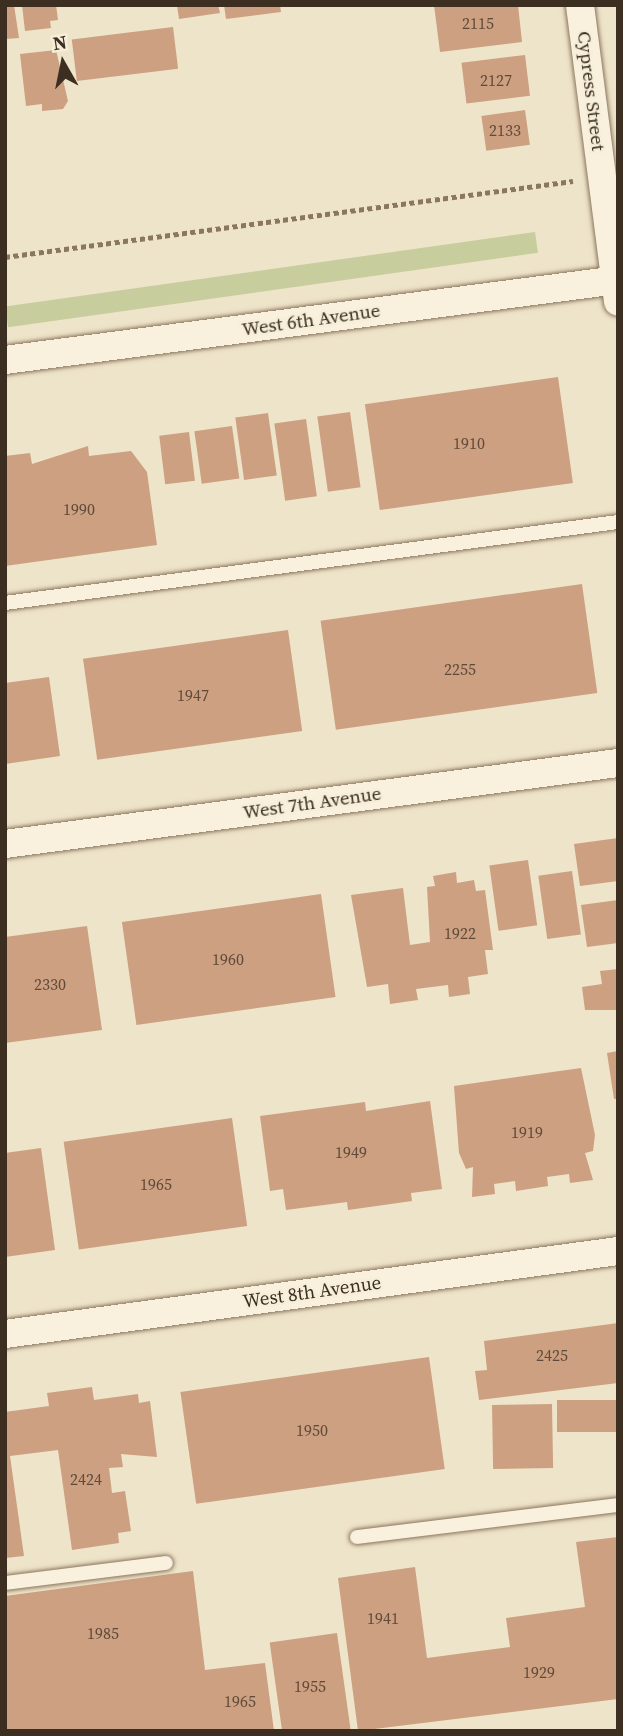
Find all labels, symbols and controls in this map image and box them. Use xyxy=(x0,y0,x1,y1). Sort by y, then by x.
house number: 2115 xyxy=(462,13,494,33)
north arrow xyxy=(28,28,98,98)
text: N xyxy=(51,28,69,56)
street label: Cypress Street xyxy=(572,30,610,152)
house number: 2127 xyxy=(480,70,512,90)
house number: 2133 xyxy=(489,120,521,140)
street label: West 6th Avenue xyxy=(240,299,382,341)
house number: 1910 xyxy=(453,433,485,453)
house number: 1990 xyxy=(63,499,95,519)
house number: 2255 xyxy=(444,659,476,679)
house number: 1947 xyxy=(177,685,209,705)
street label: West 7th Avenue xyxy=(241,782,383,824)
house number: 1922 xyxy=(444,923,476,943)
house number: 1960 xyxy=(212,949,244,969)
house number: 2330 xyxy=(34,974,66,994)
house number: 1919 xyxy=(511,1122,543,1142)
house number: 1949 xyxy=(335,1142,367,1162)
house number: 1965 xyxy=(140,1174,172,1194)
street label: West 8th Avenue xyxy=(241,1271,383,1313)
house number: 2425 xyxy=(536,1345,568,1365)
house number: 1950 xyxy=(296,1420,328,1440)
house number: 2424 xyxy=(70,1469,102,1489)
house number: 1941 xyxy=(367,1608,399,1628)
house number: 1985 xyxy=(87,1623,119,1643)
house number: 1929 xyxy=(523,1662,555,1682)
house number: 1955 xyxy=(294,1676,326,1696)
house number: 1965 xyxy=(224,1691,256,1711)

